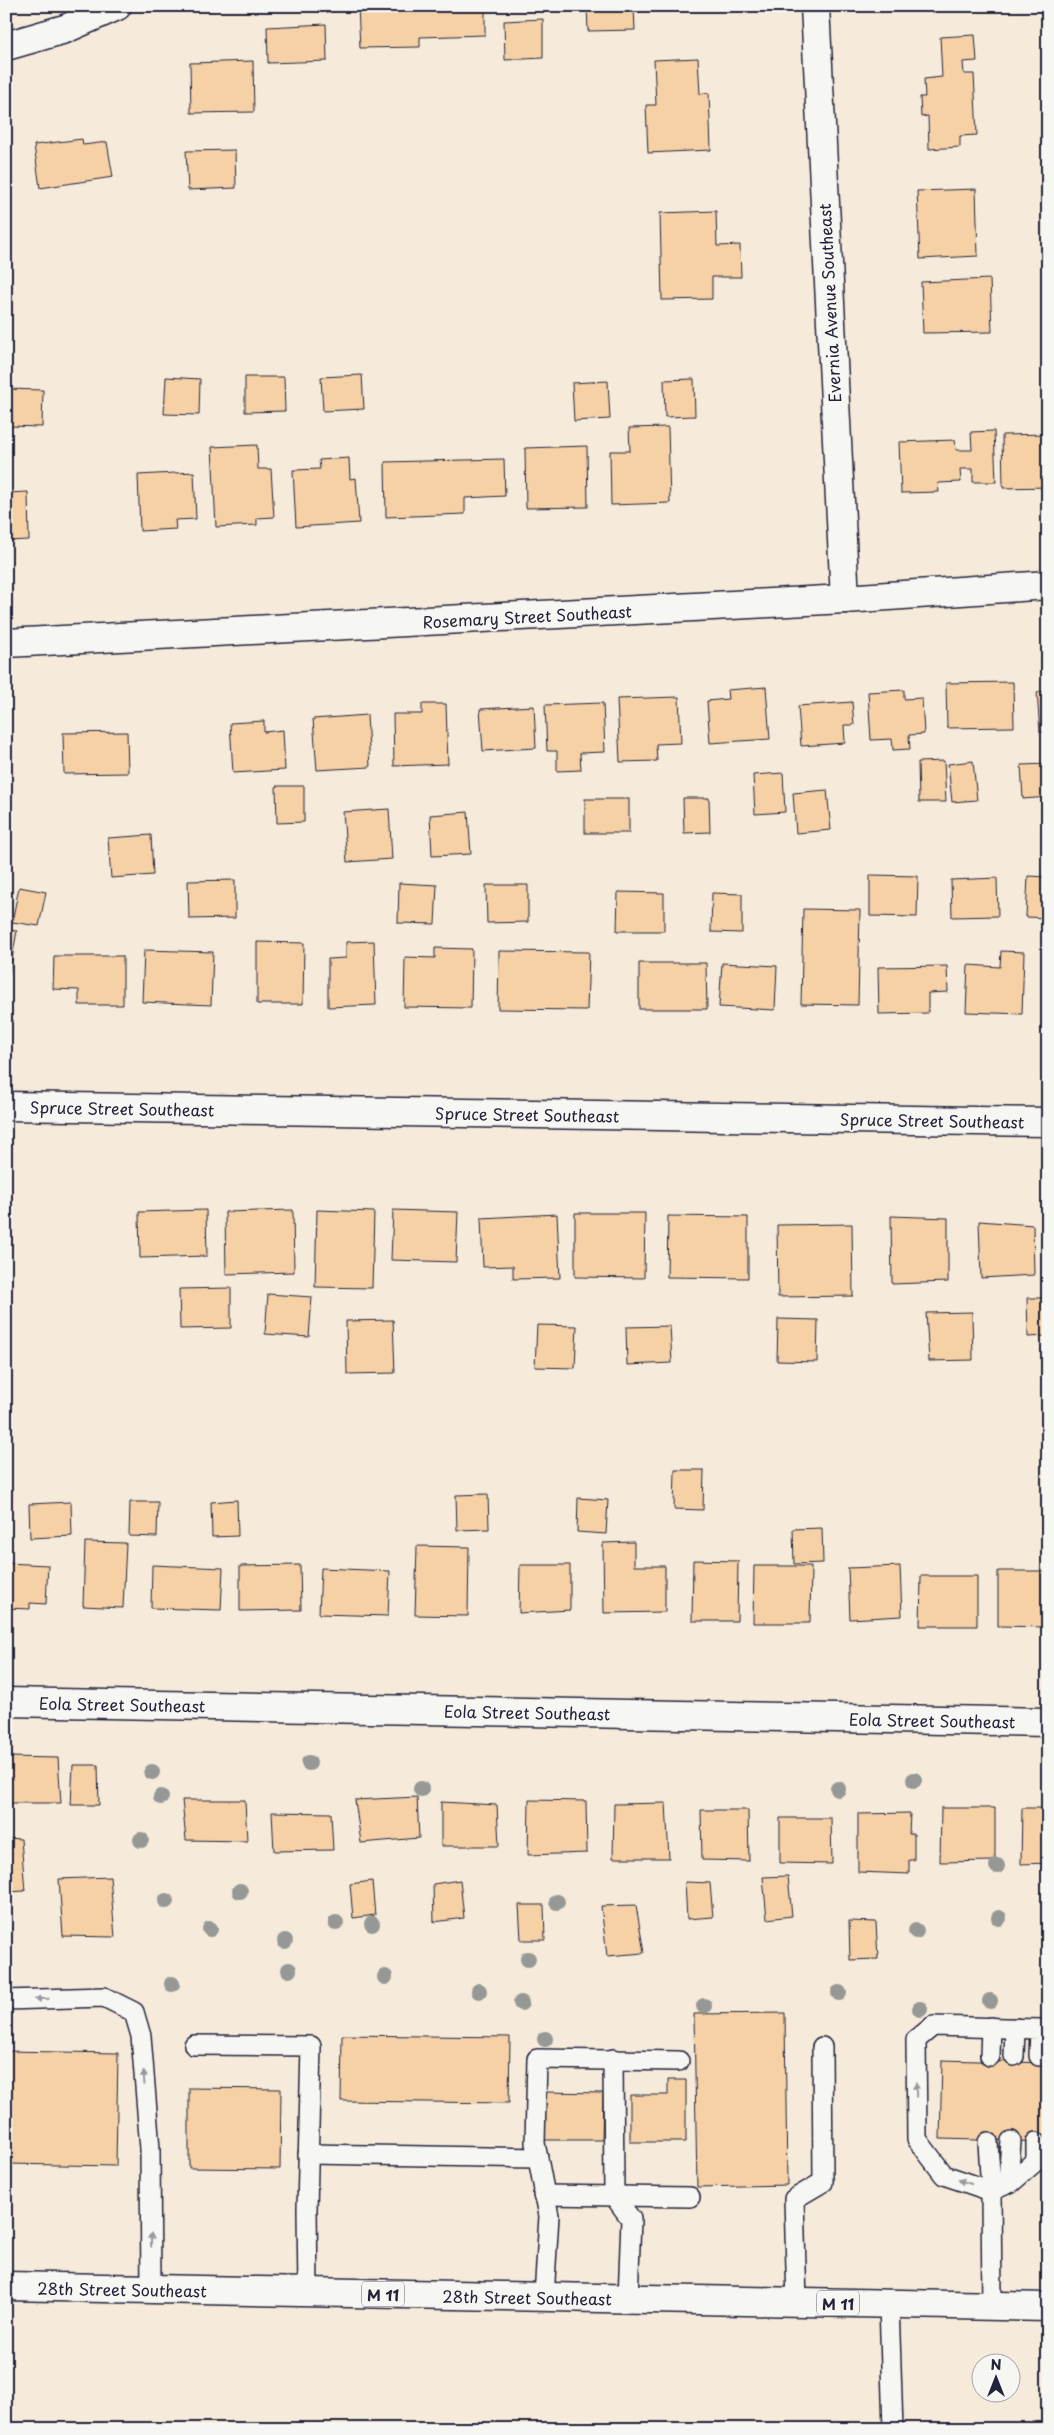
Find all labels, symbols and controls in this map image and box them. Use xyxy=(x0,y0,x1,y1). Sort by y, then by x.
street label: Evernia Avenue Southeast xyxy=(812,203,846,403)
street label: Rosemary Street Southeast xyxy=(422,599,632,633)
street label: Spruce Street Southeast xyxy=(30,1094,214,1122)
street label: Spruce Street Southeast xyxy=(435,1100,619,1128)
street label: Spruce Street Southeast xyxy=(840,1106,1024,1134)
street label: Eola Street Southeast xyxy=(39,1691,205,1717)
street label: Eola Street Southeast xyxy=(444,1699,610,1725)
street label: Eola Street Southeast xyxy=(849,1707,1015,1733)
one-way arrow xyxy=(34,1995,50,2003)
one-way arrow xyxy=(140,2070,148,2086)
one-way arrow xyxy=(912,2082,920,2098)
one-way arrow xyxy=(957,2178,972,2185)
one-way arrow xyxy=(146,2232,154,2248)
street label: 28th Street Southeast xyxy=(37,2276,207,2302)
road number: M 11 xyxy=(362,2282,404,2306)
street label: 28th Street Southeast xyxy=(442,2284,612,2310)
road number: M 11 xyxy=(817,2290,859,2316)
north arrow xyxy=(972,2352,1022,2402)
text: N xyxy=(990,2354,1002,2375)

